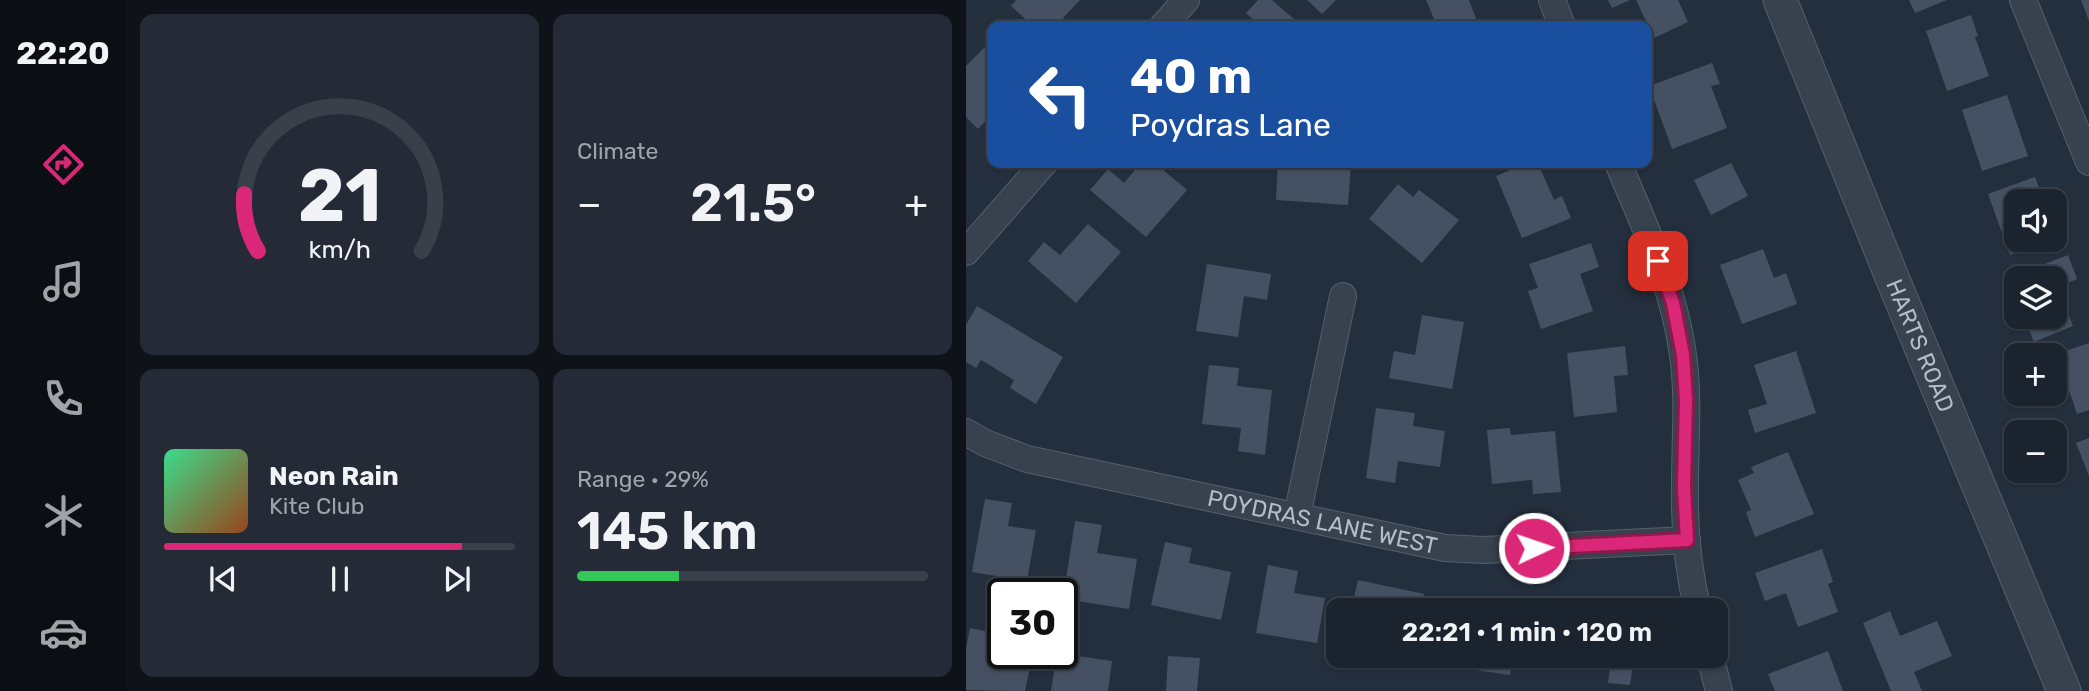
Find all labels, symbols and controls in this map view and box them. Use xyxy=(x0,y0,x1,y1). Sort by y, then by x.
text: 22:20 xyxy=(16,34,110,72)
text: 40 m xyxy=(1130,47,1252,105)
icon: left xyxy=(1015,49,1106,140)
text: Poydras Lane xyxy=(1130,106,1331,144)
text: Climate xyxy=(577,137,658,165)
icon: directions xyxy=(39,140,88,189)
text: 21 xyxy=(298,153,381,239)
text: 21.5° xyxy=(690,172,816,234)
text: − xyxy=(577,181,602,227)
text: + xyxy=(904,181,928,227)
map controls xyxy=(2004,189,2067,483)
button: sound xyxy=(2004,189,2067,252)
pin xyxy=(1628,231,1688,291)
text: km/h xyxy=(308,234,371,263)
icon: arrive xyxy=(1639,242,1677,280)
icon: music xyxy=(39,257,88,306)
button: layers xyxy=(2004,266,2067,329)
street label: HARTS ROAD xyxy=(1880,275,1960,416)
button: + xyxy=(2004,343,2067,406)
icon: phone xyxy=(39,374,88,423)
button: − xyxy=(2004,420,2067,483)
text: Neon Rain xyxy=(269,461,399,492)
text: Range · 29% xyxy=(577,465,709,493)
street label: POYDRAS LANE WEST xyxy=(1205,484,1440,560)
icon: climate xyxy=(39,491,88,540)
text: Kite Club xyxy=(269,492,364,520)
text: 145 km xyxy=(577,500,758,562)
position arrow xyxy=(1497,511,1571,585)
icon: previous xyxy=(204,560,242,598)
icon: pause xyxy=(321,560,359,598)
icon: next xyxy=(438,560,476,598)
speed limit sign: 30 xyxy=(987,578,1078,669)
icon: car xyxy=(39,608,88,657)
text: 22:21 · 1 min · 120 m xyxy=(1402,617,1652,648)

